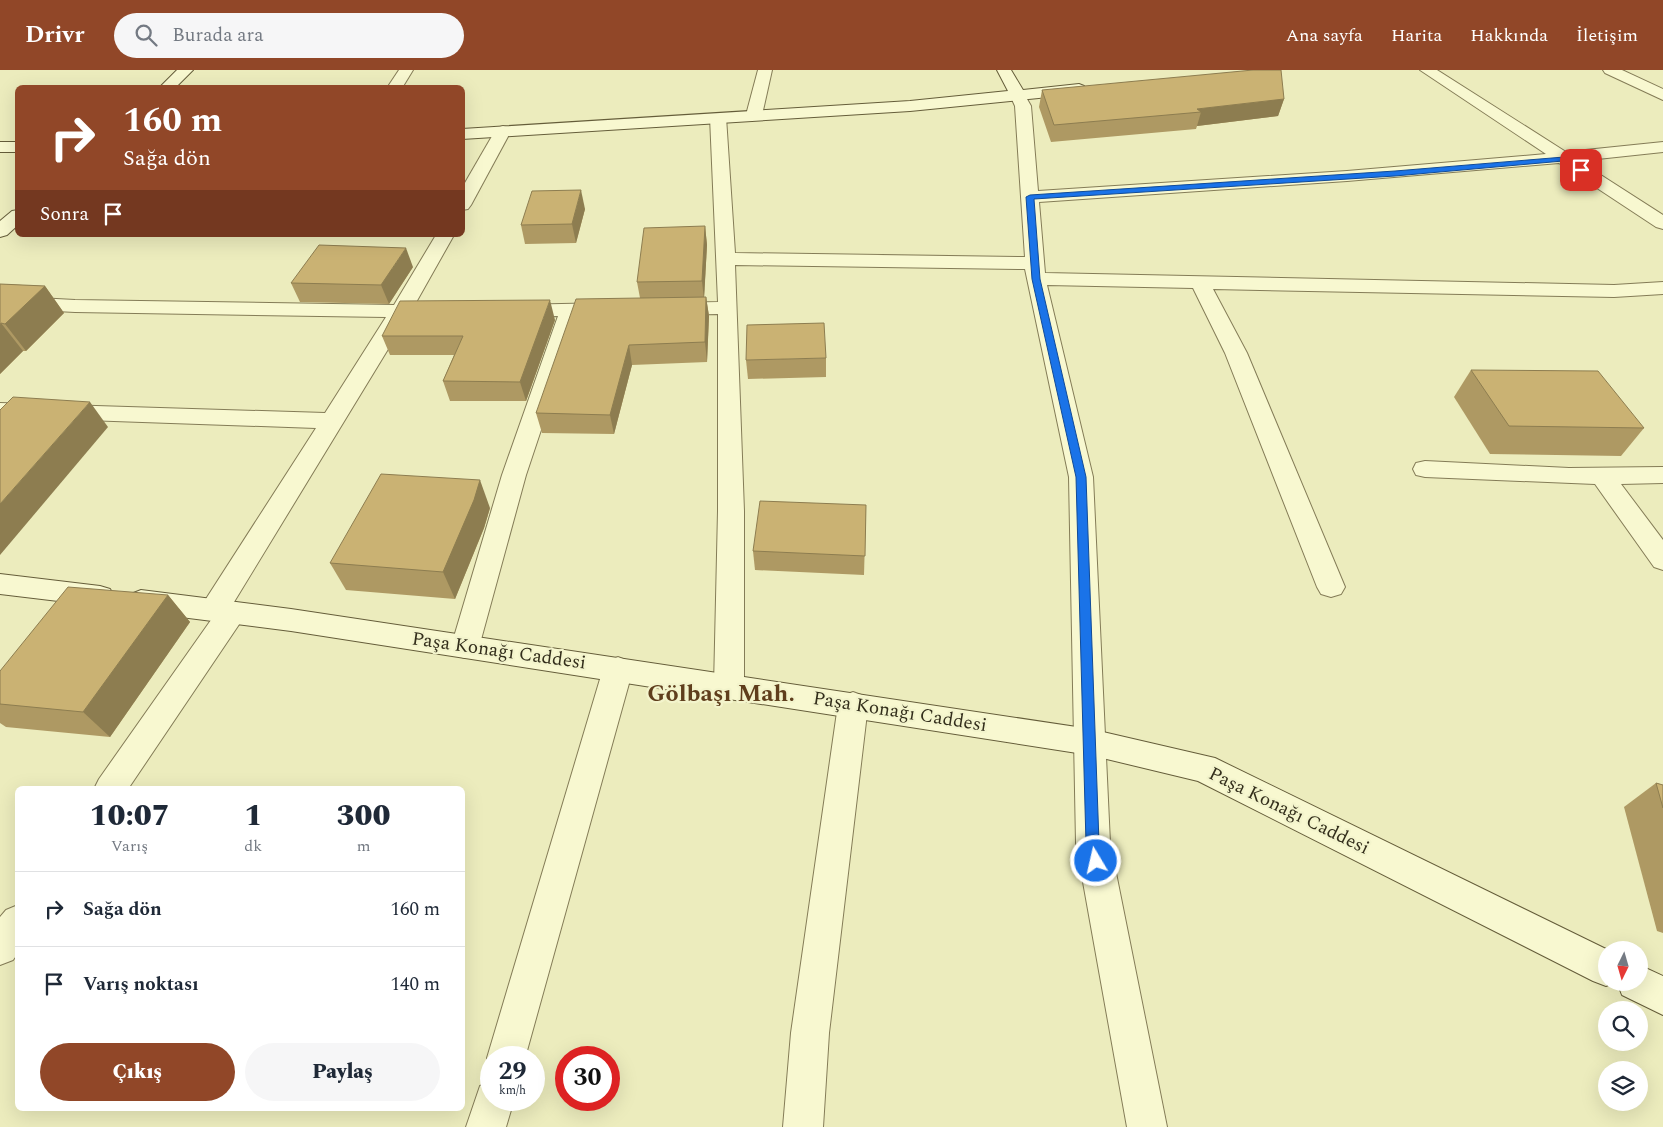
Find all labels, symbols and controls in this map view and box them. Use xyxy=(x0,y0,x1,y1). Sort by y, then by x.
search box xyxy=(114,13,464,58)
text: Drivr xyxy=(25,17,84,53)
icon: search xyxy=(132,21,160,49)
text: Burada ara xyxy=(172,21,264,50)
text: Ana sayfa xyxy=(1286,22,1363,49)
text: Harita xyxy=(1391,22,1442,49)
text: Hakkında xyxy=(1470,22,1548,49)
text: İletişim xyxy=(1576,22,1638,49)
text: 160 m xyxy=(123,94,222,147)
icon: right xyxy=(40,105,105,170)
text: Sağa dön xyxy=(123,142,211,175)
pin xyxy=(1560,149,1602,191)
icon: arrive xyxy=(1567,156,1595,184)
text: Sonra xyxy=(40,200,89,229)
icon: arrive xyxy=(99,200,127,228)
street label: Paşa Konağı Caddesi xyxy=(410,624,588,678)
district label: Gölbaşı Mah. xyxy=(647,676,795,712)
street label: Paşa Konağı Caddesi xyxy=(811,684,989,740)
street label: Paşa Konağı Caddesi xyxy=(1204,759,1374,863)
text: 10:07 xyxy=(89,793,170,839)
text: 1 xyxy=(244,793,262,839)
text: 300 xyxy=(337,793,391,839)
text: Varış xyxy=(111,834,148,858)
text: dk xyxy=(244,834,262,858)
text: m xyxy=(357,834,370,858)
position arrow xyxy=(1069,834,1121,886)
icon: right xyxy=(40,895,68,923)
text: Sağa dön xyxy=(83,895,162,924)
text: 160 m xyxy=(390,895,440,924)
north arrow xyxy=(1598,941,1648,991)
map controls xyxy=(1598,941,1648,1111)
icon: arrive xyxy=(40,970,68,998)
text: Varış noktası xyxy=(83,970,199,999)
text: 140 m xyxy=(390,970,440,999)
button: search xyxy=(1598,1001,1648,1051)
button: Çıkış xyxy=(40,1043,235,1101)
button: Paylaş xyxy=(245,1043,440,1101)
speed limit sign: 30 xyxy=(555,1046,620,1111)
text: 29 xyxy=(498,1053,527,1091)
button: layers xyxy=(1598,1061,1648,1111)
text: km/h xyxy=(499,1081,526,1100)

